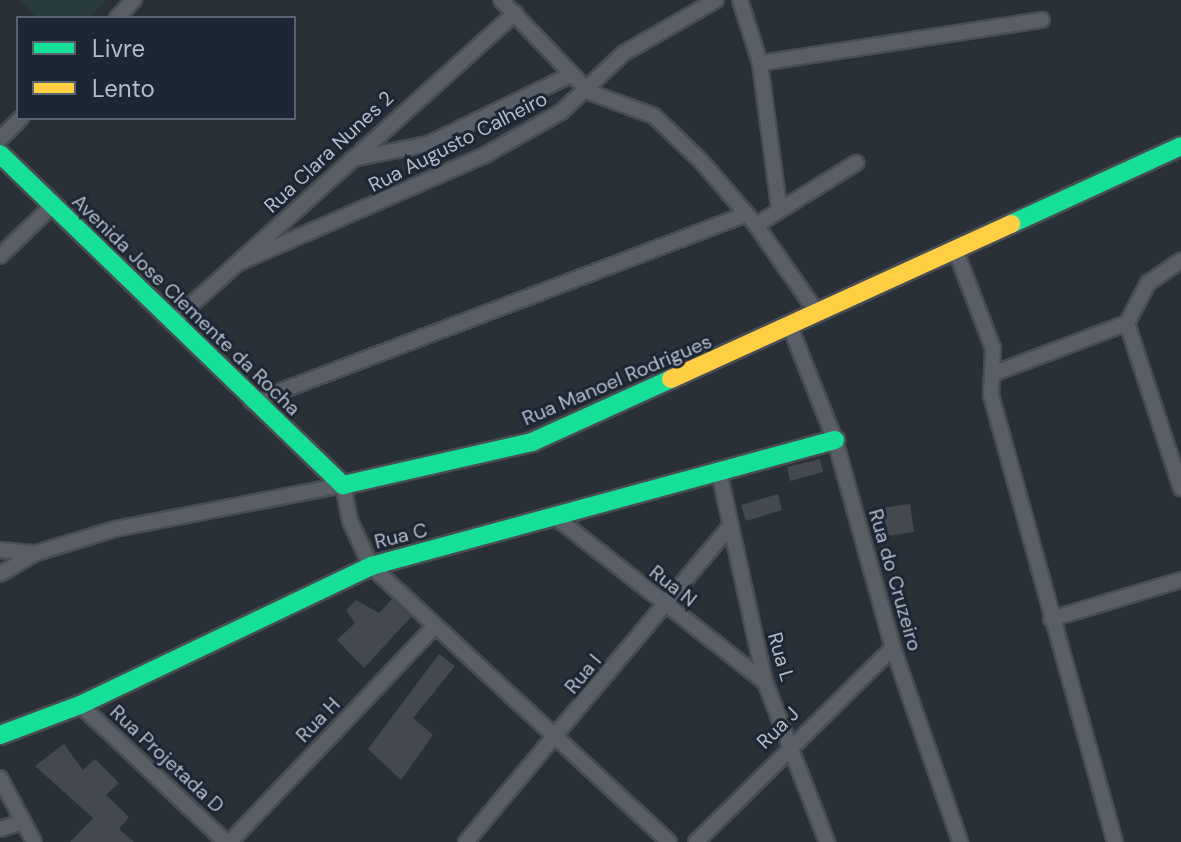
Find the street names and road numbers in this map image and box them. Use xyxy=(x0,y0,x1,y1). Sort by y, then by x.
street label: Rua Clara Nunes 2 xyxy=(259,86,399,218)
street label: Rua Augusto Calheiro xyxy=(365,87,551,197)
street label: Avenida Jose Clemente da Rocha xyxy=(67,189,305,421)
street label: Rua Manoel Rodrigues xyxy=(519,329,715,431)
street label: Rua do Cruzeiro xyxy=(863,506,927,654)
street label: Rua C xyxy=(372,518,430,554)
street label: Rua N xyxy=(645,560,701,612)
street label: Rua L xyxy=(763,630,799,684)
street label: Rua I xyxy=(560,649,606,699)
street label: Rua H xyxy=(291,693,345,747)
street label: Rua Projetada D xyxy=(105,700,229,818)
street label: Rua J xyxy=(752,702,804,754)

